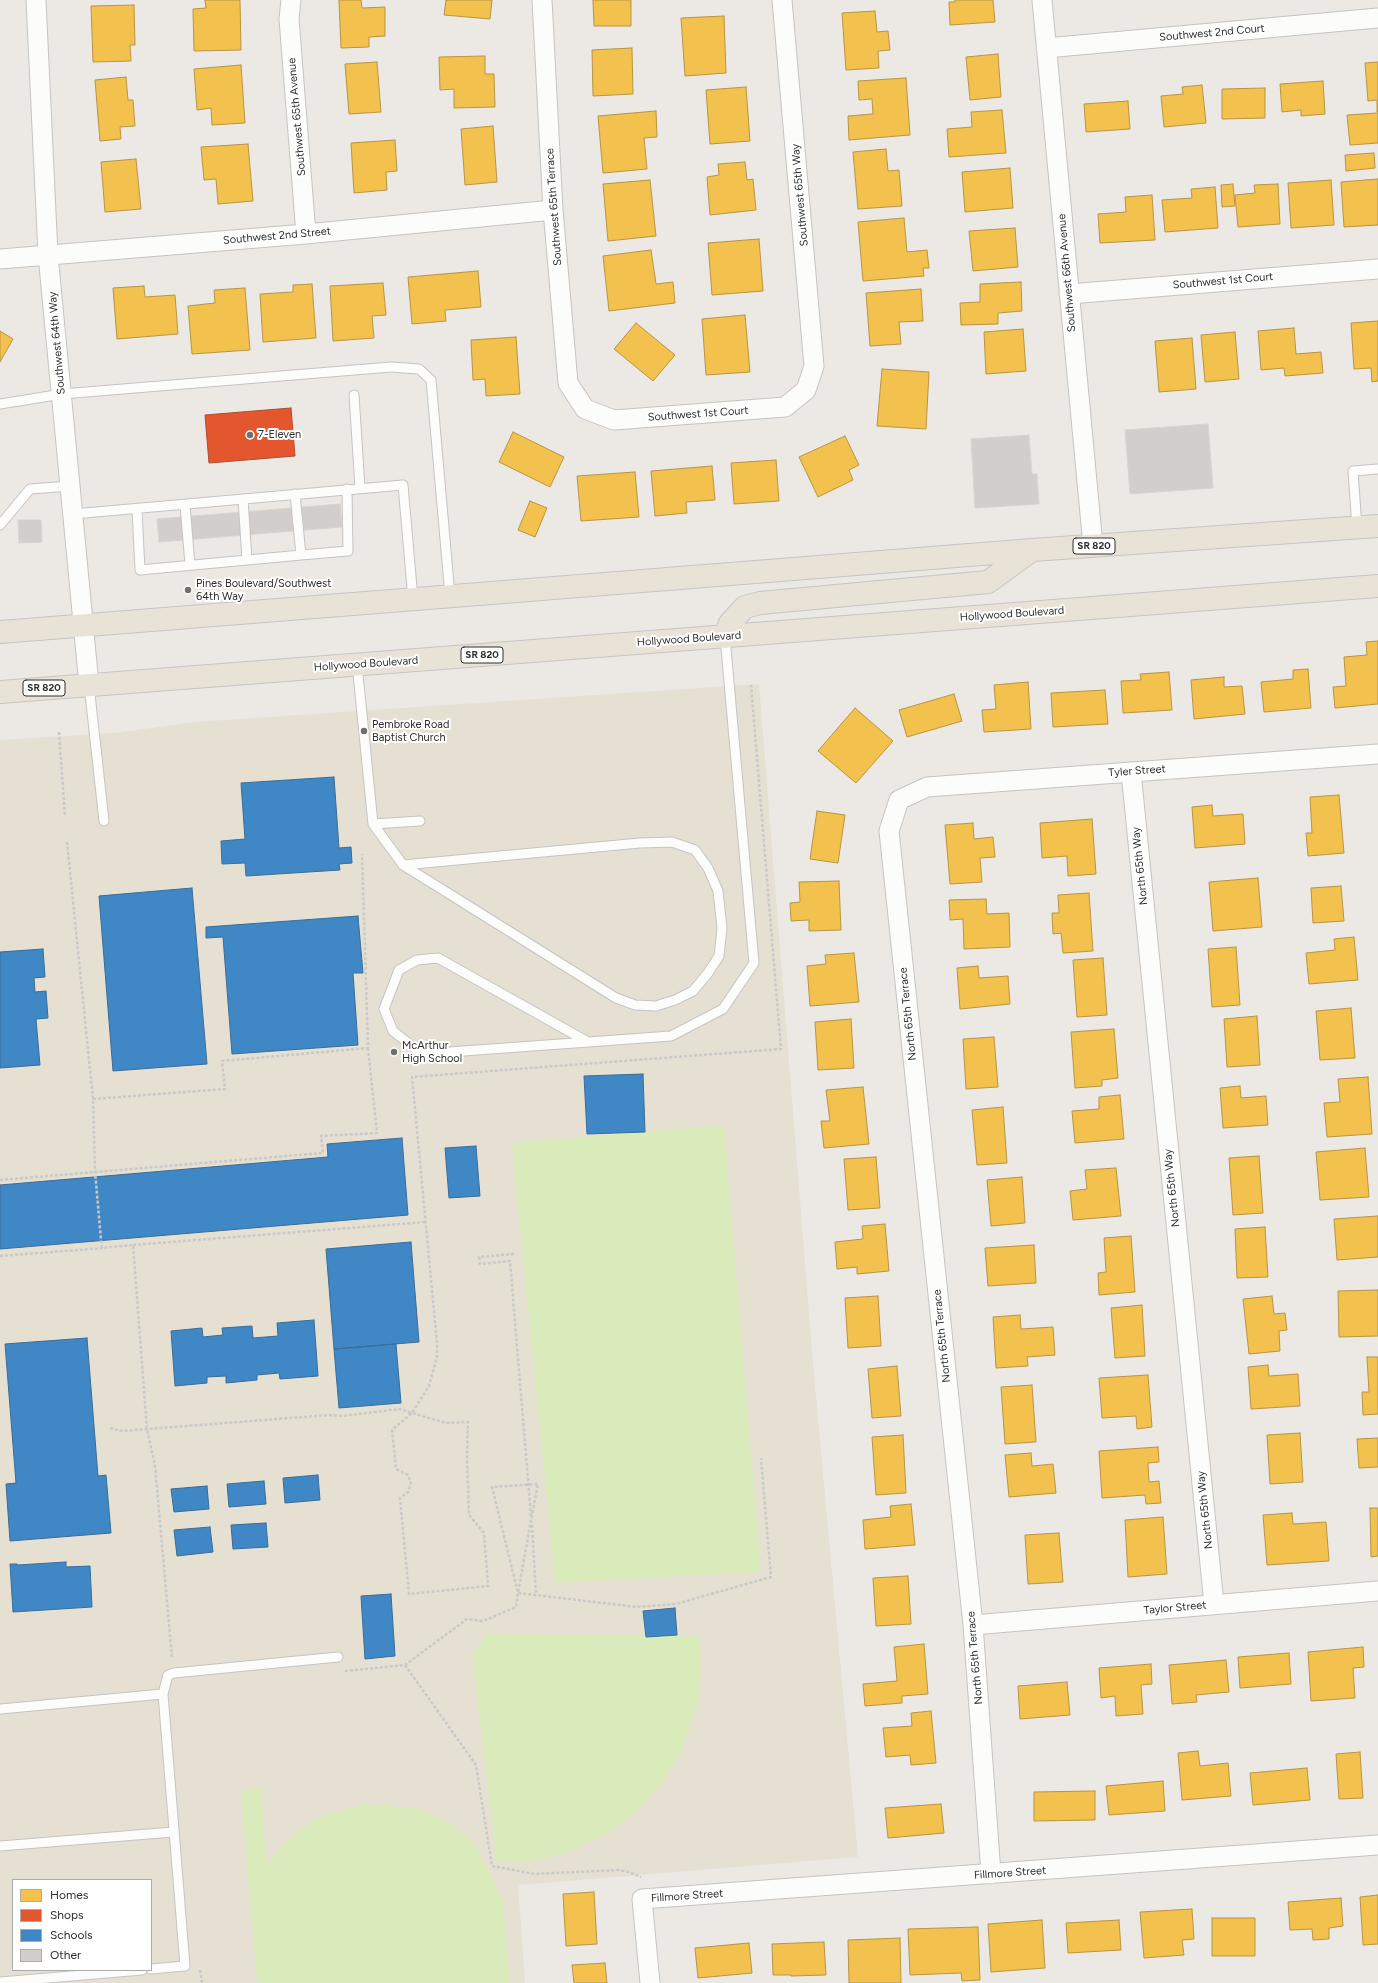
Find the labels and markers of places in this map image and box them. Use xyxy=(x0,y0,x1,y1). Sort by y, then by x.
place label: 7-Eleven xyxy=(258,428,301,442)
marker: 7-Eleven xyxy=(245,430,255,440)
place label: Pines Boulevard/Southwest 64th Way xyxy=(196,577,331,603)
marker: Pines Boulevard/Southwest 64th Way xyxy=(183,585,193,595)
place label: Pembroke Road Baptist Church xyxy=(372,718,449,744)
marker: Pembroke Road Baptist Church xyxy=(359,726,369,736)
place label: McArthur High School xyxy=(402,1039,462,1065)
marker: McArthur High School xyxy=(389,1047,399,1057)

